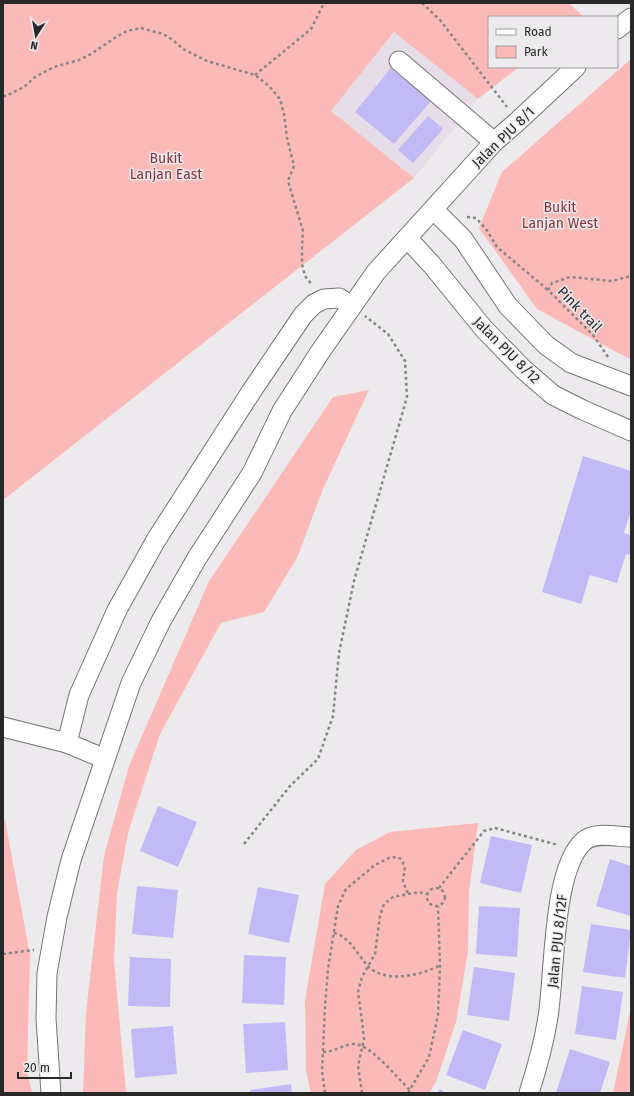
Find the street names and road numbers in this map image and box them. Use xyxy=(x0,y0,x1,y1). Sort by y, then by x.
street label: Jalan PJU 8/1 xyxy=(468,103,538,171)
street label: Pink trail xyxy=(554,283,605,336)
street label: Jalan PJU 8/12 xyxy=(470,313,544,387)
street label: Jalan PJU 8/12F xyxy=(544,893,571,989)

